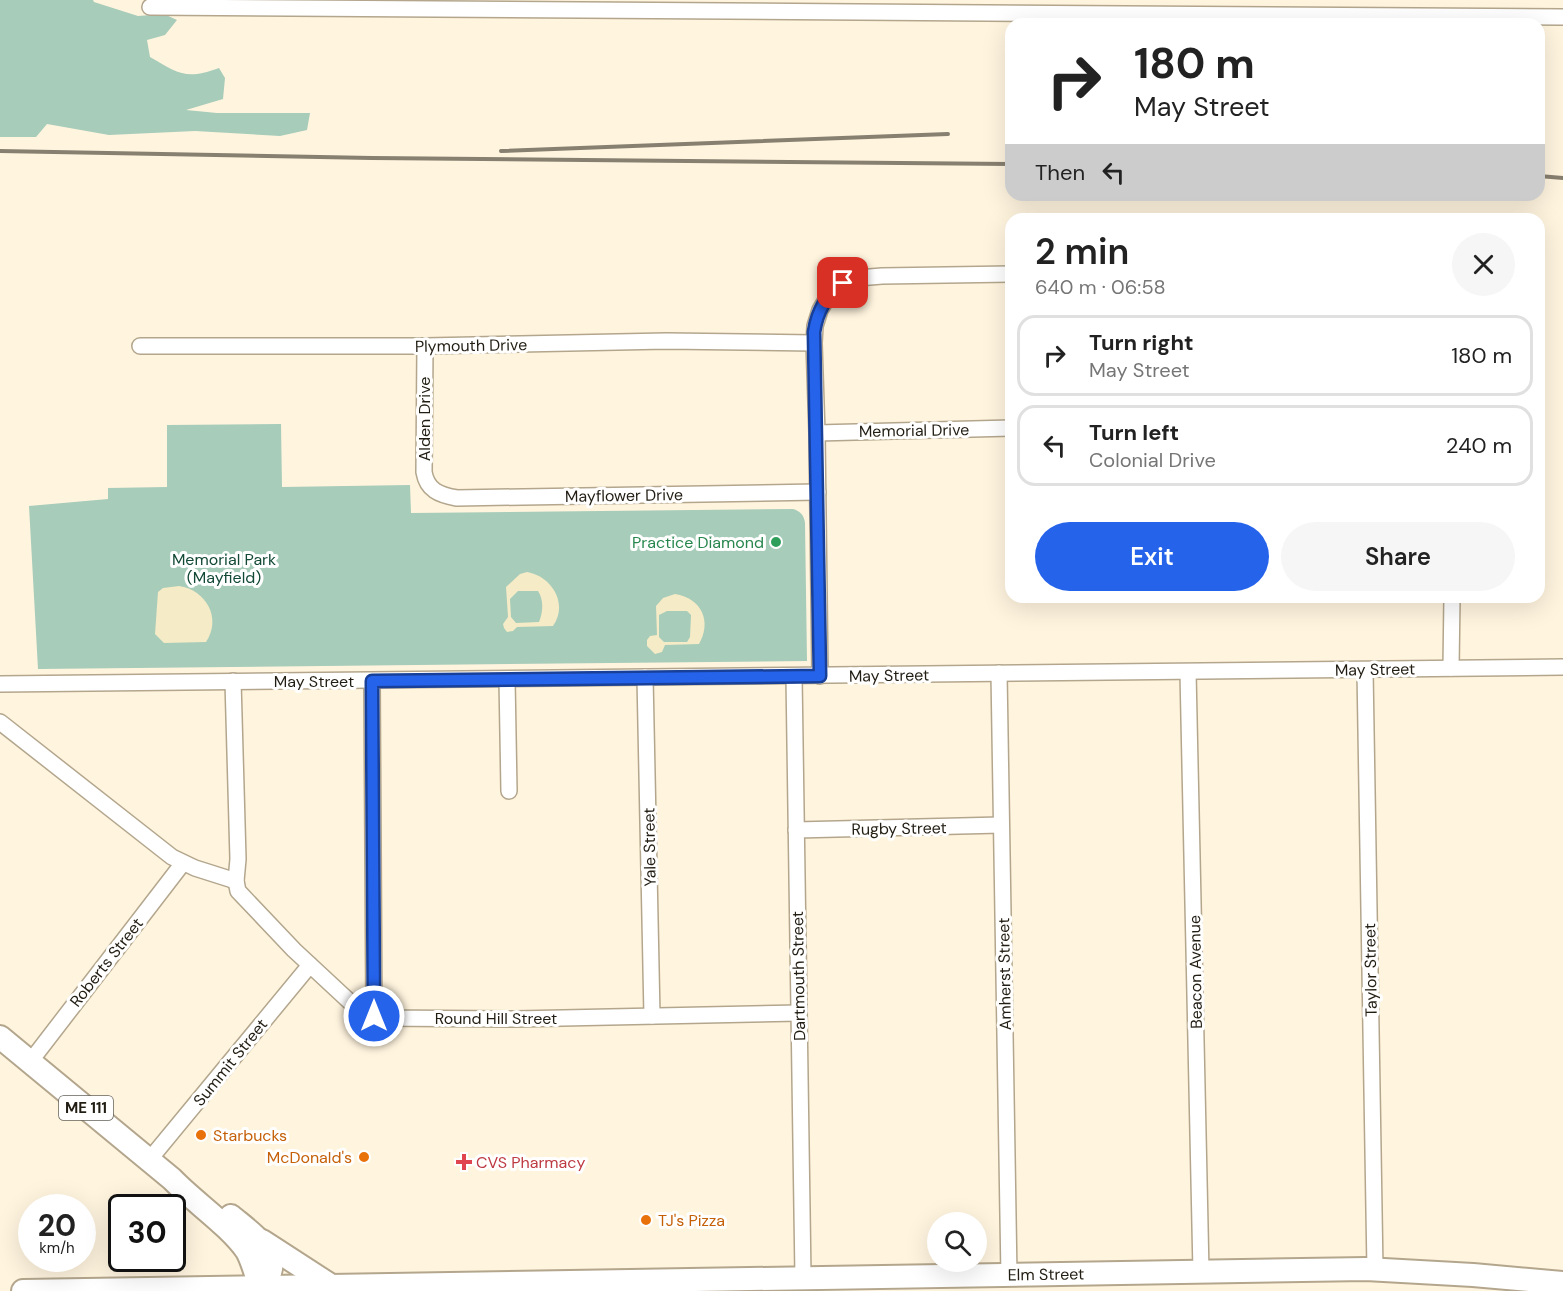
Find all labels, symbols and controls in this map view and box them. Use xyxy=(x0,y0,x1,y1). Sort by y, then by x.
text: 180 m xyxy=(1134,36,1255,91)
icon: right xyxy=(1035,42,1113,120)
text: May Street xyxy=(1134,89,1270,124)
icon: left xyxy=(1097,156,1130,189)
text: Then xyxy=(1035,158,1085,187)
text: 2 min xyxy=(1035,228,1129,275)
button: close xyxy=(1452,233,1515,296)
pin xyxy=(817,257,868,308)
icon: arrive xyxy=(826,266,859,299)
text: 640 m · 06:58 xyxy=(1035,274,1166,300)
text: Turn right xyxy=(1089,328,1194,357)
street label: Plymouth Drive xyxy=(415,334,527,357)
icon: right xyxy=(1038,339,1071,372)
text: 180 m xyxy=(1451,341,1512,370)
text: May Street xyxy=(1089,357,1190,383)
street label: Alden Drive xyxy=(414,377,435,461)
text: Turn left xyxy=(1089,418,1179,447)
street label: Memorial Drive xyxy=(859,419,969,442)
icon: left xyxy=(1038,429,1071,462)
text: 240 m xyxy=(1446,431,1512,460)
text: Colonial Drive xyxy=(1089,447,1216,473)
street label: Mayflower Drive xyxy=(565,484,683,507)
button: Exit xyxy=(1035,522,1269,591)
button: Share xyxy=(1281,522,1515,591)
place label: Practice Diamond xyxy=(632,532,764,553)
marker: Practice Diamond xyxy=(769,535,783,549)
park label: Memorial Park (Mayfield) xyxy=(172,549,276,588)
street label: May Street xyxy=(1335,658,1415,681)
street label: May Street xyxy=(849,664,929,687)
street label: May Street xyxy=(274,671,354,692)
street label: Yale Street xyxy=(638,807,661,887)
street label: Rugby Street xyxy=(851,817,947,840)
street label: Dartmouth Street xyxy=(787,911,810,1041)
street label: Roberts Street xyxy=(65,914,148,1011)
street label: Beacon Avenue xyxy=(1184,915,1207,1029)
street label: Amherst Street xyxy=(993,917,1016,1030)
street label: Taylor Street xyxy=(1359,923,1382,1017)
position arrow xyxy=(342,984,406,1048)
street label: Round Hill Street xyxy=(435,1008,557,1029)
street label: Summit Street xyxy=(189,1014,272,1110)
road number: ME 111 xyxy=(59,1096,113,1120)
place label: Starbucks xyxy=(213,1125,287,1146)
marker: Starbucks xyxy=(194,1128,208,1142)
place label: McDonald's xyxy=(267,1147,352,1168)
marker: McDonald's xyxy=(357,1150,371,1164)
place label: CVS Pharmacy xyxy=(476,1152,585,1173)
marker: CVS Pharmacy xyxy=(457,1155,471,1169)
speed limit sign: 30 xyxy=(108,1194,186,1272)
text: 20 xyxy=(38,1206,76,1245)
place label: TJ's Pizza xyxy=(658,1210,725,1231)
map controls xyxy=(927,1212,987,1272)
button: search xyxy=(927,1212,987,1272)
marker: TJ's Pizza xyxy=(639,1213,653,1227)
text: km/h xyxy=(39,1238,75,1258)
street label: Elm Street xyxy=(1008,1263,1084,1285)

